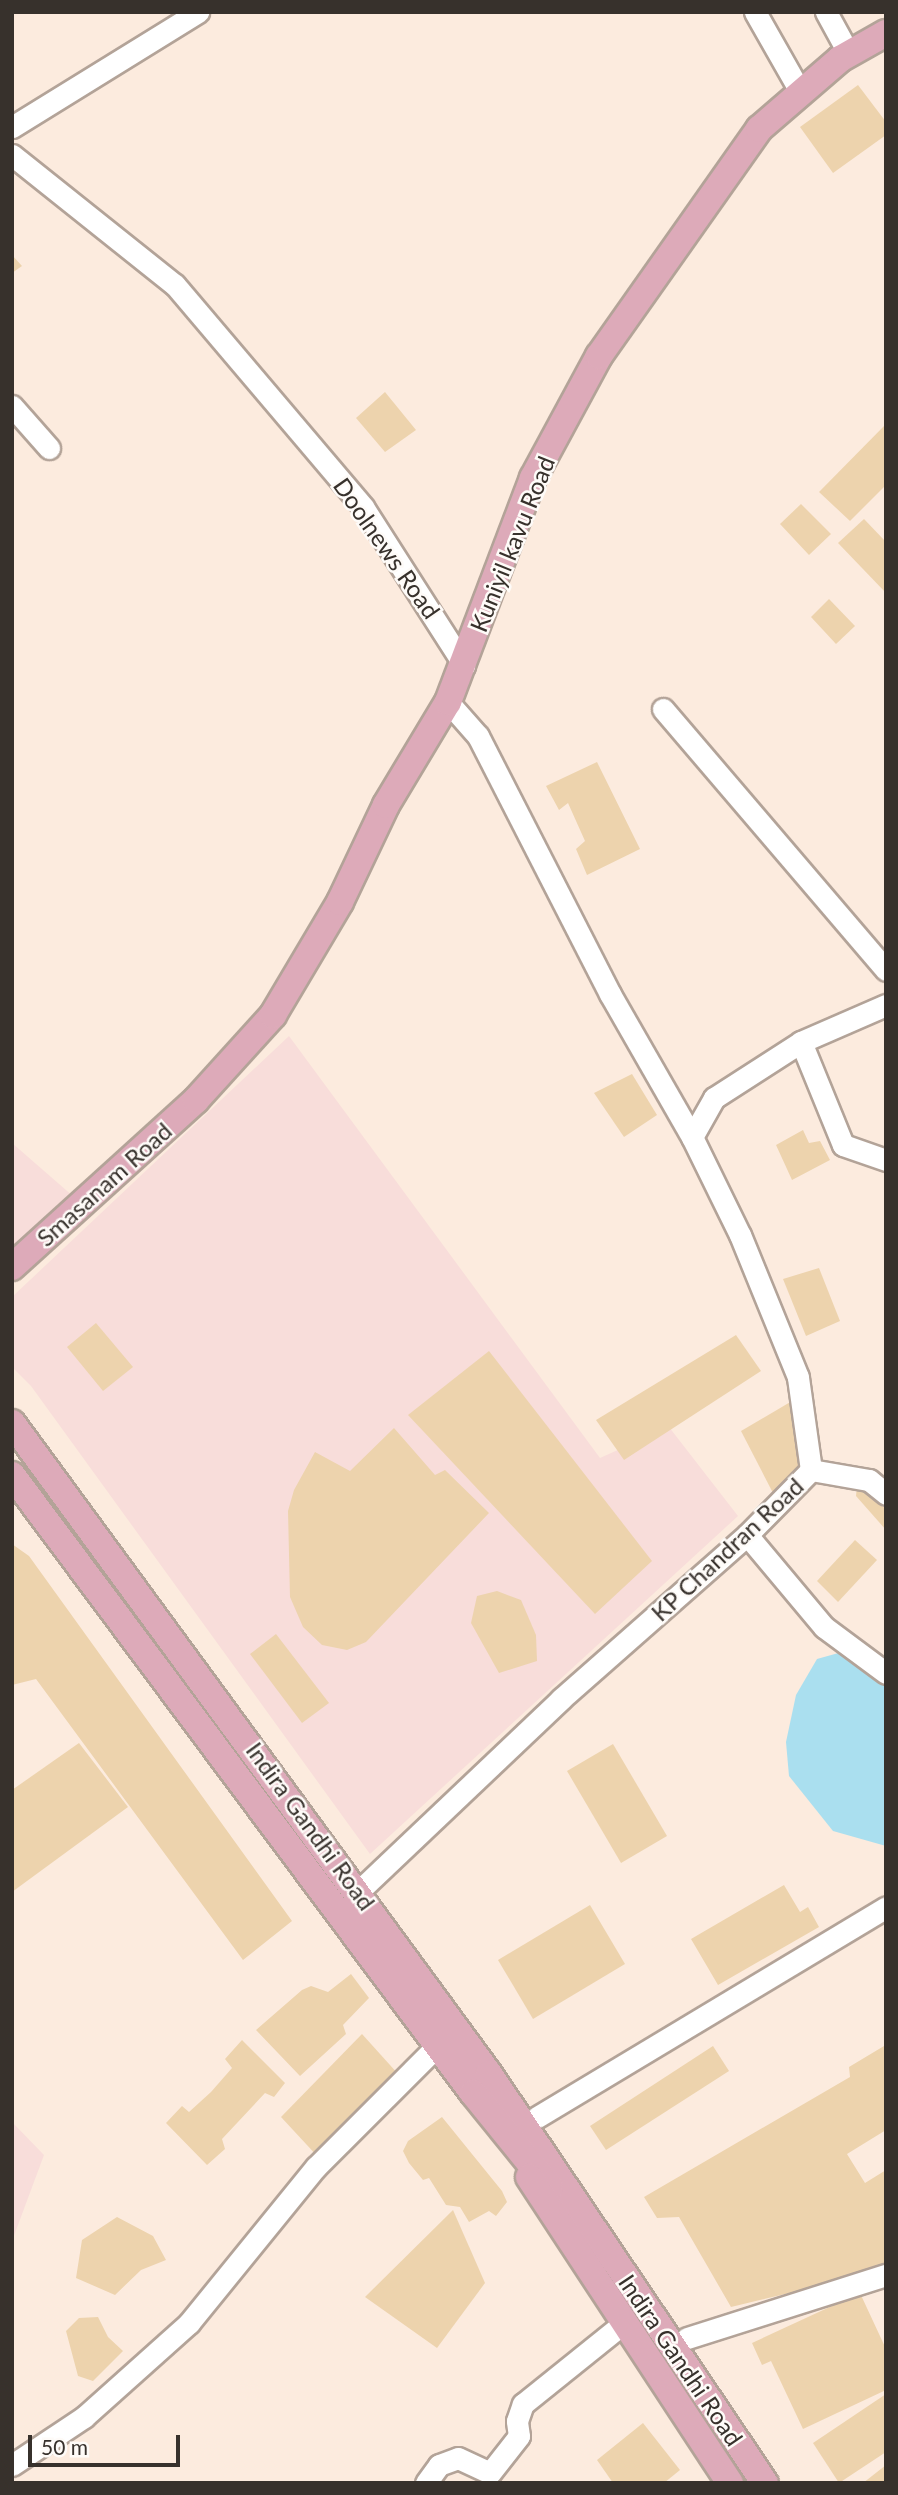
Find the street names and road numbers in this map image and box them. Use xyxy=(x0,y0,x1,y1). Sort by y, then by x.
street label: Kuniyil kavu Road xyxy=(464,452,560,636)
street label: Doolnews Road xyxy=(328,472,446,624)
street label: Smasanam Road xyxy=(31,1116,177,1252)
street label: KP Chandran Road xyxy=(645,1471,809,1627)
street label: Indira Gandhi Road xyxy=(240,1736,382,1916)
street label: Indira Gandhi Road xyxy=(613,2269,749,2451)

